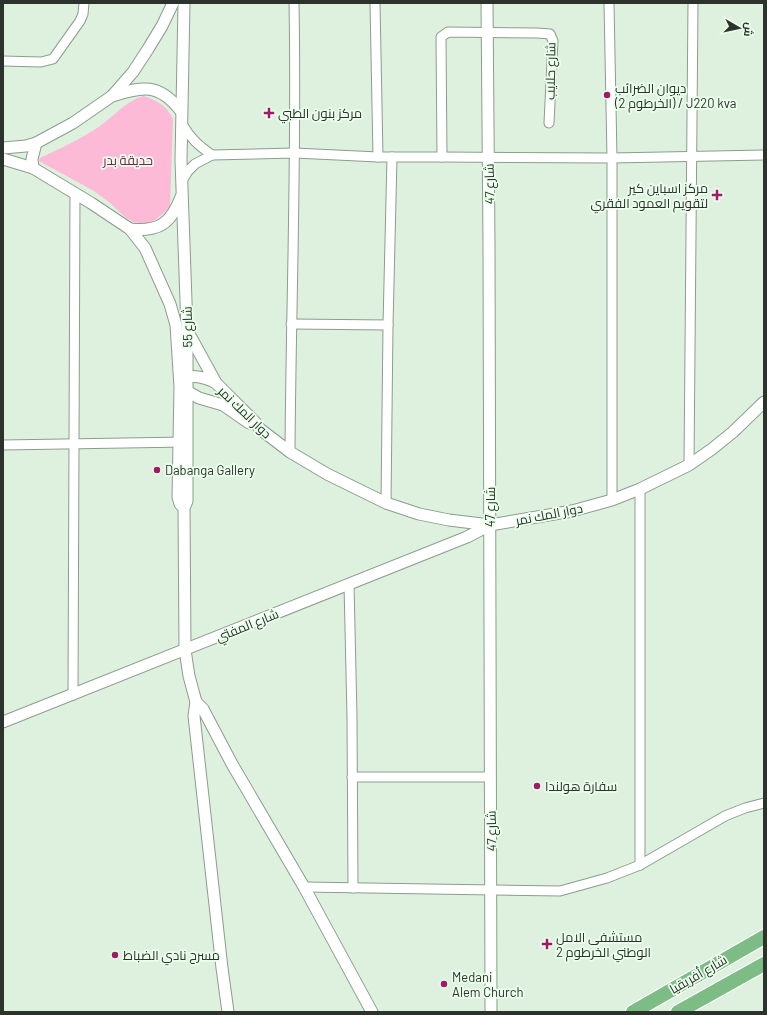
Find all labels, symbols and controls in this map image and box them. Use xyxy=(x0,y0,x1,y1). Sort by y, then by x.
north arrow xyxy=(719,8,759,48)
text: ش xyxy=(741,21,757,38)
street label: شارع حلايب xyxy=(541,42,560,100)
place label: ديوان الضرائب (الخرطوم 2) / J220 kva xyxy=(614,80,736,113)
marker: ديوان الضرائب (الخرطوم 2) / J220 kva xyxy=(602,90,612,100)
place label: مركز بنون الطبي xyxy=(278,105,362,124)
marker: مركز بنون الطبي xyxy=(263,107,275,119)
park label: حديقة بدر xyxy=(102,152,153,168)
street label: شارع 47 xyxy=(481,163,498,204)
place label: مركز اسباين كير لتقويم العمود الفقري xyxy=(590,180,708,214)
marker: مركز اسباين كير لتقويم العمود الفقري xyxy=(711,189,723,201)
street label: شارع 55 xyxy=(179,306,196,348)
street label: دوار المك نمر xyxy=(214,382,275,441)
place label: Dabanga Gallery xyxy=(165,462,255,478)
marker: Dabanga Gallery xyxy=(152,465,162,475)
street label: شارع 47 xyxy=(482,487,499,527)
street label: دوار المك نمر xyxy=(513,500,584,529)
street label: شارع المفتي xyxy=(213,605,282,648)
place label: سفارة هولندا xyxy=(545,778,617,794)
marker: سفارة هولندا xyxy=(532,781,542,791)
street label: شارع 47 xyxy=(483,810,500,851)
place label: مستشفى الامل الوطني الخرطوم 2 xyxy=(556,929,651,963)
marker: مستشفى الامل الوطني الخرطوم 2 xyxy=(541,938,553,950)
place label: مسرح نادي الضباط xyxy=(123,947,220,966)
marker: مسرح نادي الضباط xyxy=(110,950,120,960)
street label: شارع أفريقيا xyxy=(666,951,730,998)
place label: Medani Alem Church xyxy=(452,969,523,1000)
marker: Medani Alem Church xyxy=(439,979,449,989)

